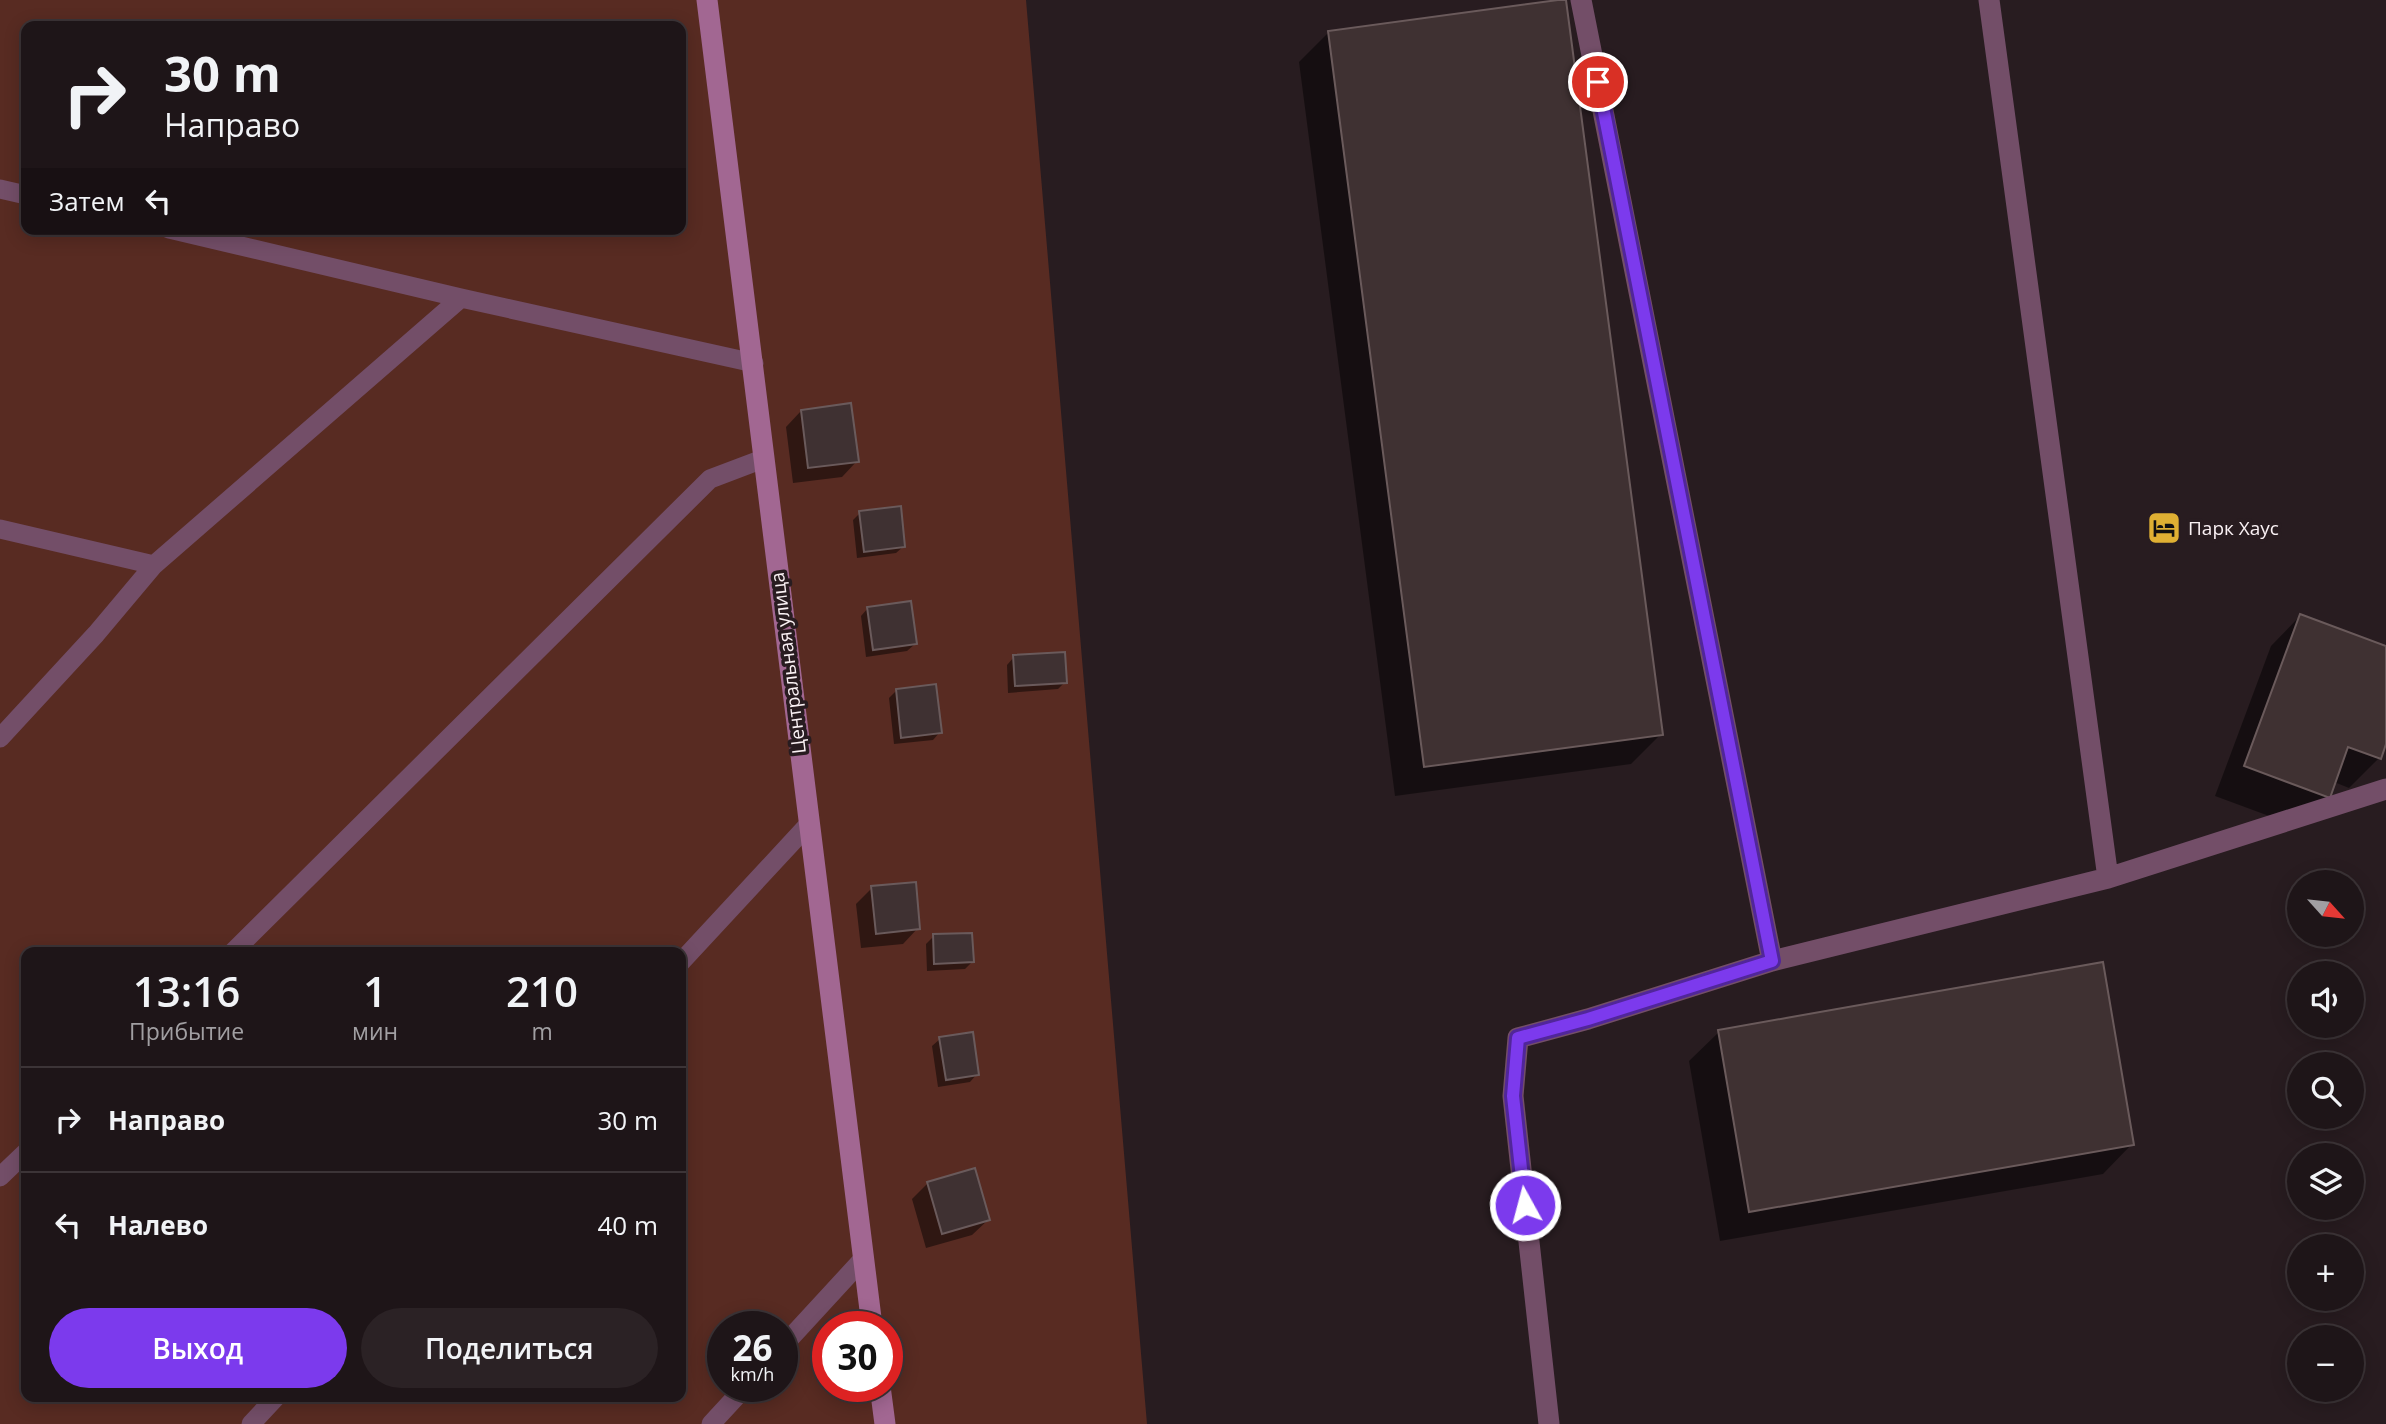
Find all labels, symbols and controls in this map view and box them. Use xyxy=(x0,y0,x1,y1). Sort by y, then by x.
text: 30 m xyxy=(164,40,281,106)
icon: right xyxy=(49,49,140,140)
pin xyxy=(1568,52,1628,112)
icon: arrive xyxy=(1579,63,1617,101)
text: Направо xyxy=(164,103,300,146)
icon: left xyxy=(139,182,177,220)
text: Затем xyxy=(49,183,125,219)
hotel icon: Парк Хаус xyxy=(2145,509,2183,547)
place label: Парк Хаус xyxy=(2188,515,2279,541)
street label: Центральная улица xyxy=(764,571,812,755)
north arrow xyxy=(2287,870,2364,947)
map controls xyxy=(2287,870,2364,1402)
button: sound xyxy=(2287,961,2364,1038)
text: 13:16 xyxy=(133,962,240,1019)
text: 1 xyxy=(363,962,387,1019)
text: 210 xyxy=(506,962,578,1019)
text: Прибытие xyxy=(129,1015,244,1047)
text: мин xyxy=(352,1015,398,1047)
text: m xyxy=(531,1015,553,1047)
button: search xyxy=(2287,1052,2364,1129)
icon: right xyxy=(49,1101,87,1139)
text: Направо xyxy=(108,1102,225,1138)
text: 30 m xyxy=(597,1102,658,1138)
button: layers xyxy=(2287,1143,2364,1220)
position arrow xyxy=(1488,1168,1562,1242)
icon: left xyxy=(49,1206,87,1244)
text: Налево xyxy=(108,1207,208,1243)
text: 40 m xyxy=(597,1207,658,1243)
button: + xyxy=(2287,1234,2364,1311)
button: Выход xyxy=(49,1308,347,1388)
button: Поделиться xyxy=(361,1308,658,1388)
speed limit sign: 30 xyxy=(812,1311,903,1402)
text: 26 xyxy=(732,1324,773,1371)
button: − xyxy=(2287,1325,2364,1402)
text: km/h xyxy=(731,1362,774,1386)

